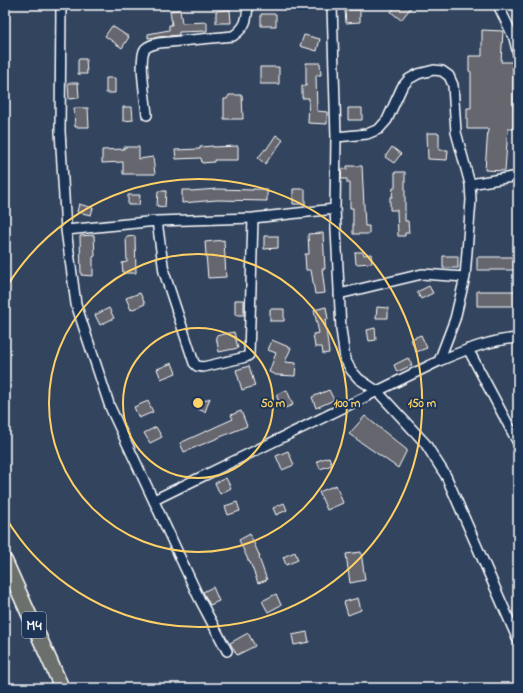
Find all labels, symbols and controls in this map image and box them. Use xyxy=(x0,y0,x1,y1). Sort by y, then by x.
text: 50 m xyxy=(261,395,286,413)
text: 100 m xyxy=(334,395,361,413)
text: 150 m xyxy=(408,395,437,413)
centre of rings xyxy=(191,396,205,410)
road number: M4 xyxy=(22,612,46,638)

